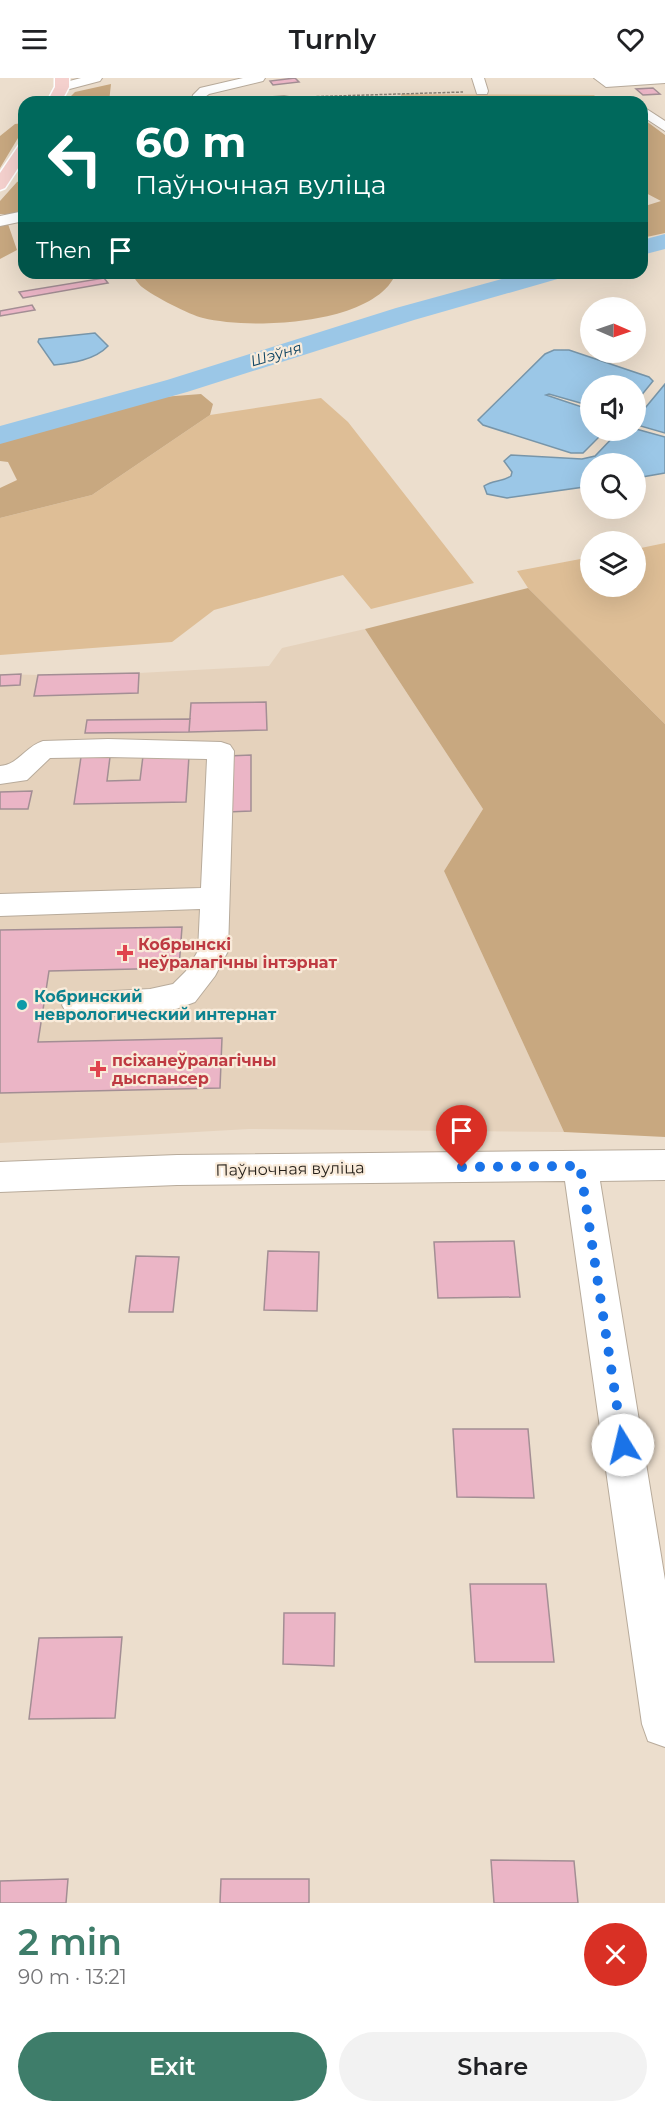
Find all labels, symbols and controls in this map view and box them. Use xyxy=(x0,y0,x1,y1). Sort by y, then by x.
icon: menu xyxy=(18,23,51,56)
text: Turnly xyxy=(289,23,376,56)
icon: heart xyxy=(614,23,647,56)
text: 60 m xyxy=(135,116,246,168)
icon: left xyxy=(36,120,114,198)
text: Паўночная вуліца xyxy=(135,168,387,201)
icon: arrive xyxy=(104,234,137,267)
text: Then xyxy=(36,237,92,264)
north arrow xyxy=(580,297,646,363)
map controls xyxy=(580,297,646,597)
water label: Шэўня xyxy=(248,338,304,370)
button: sound xyxy=(580,375,646,441)
button: search xyxy=(580,453,646,519)
button: layers xyxy=(580,531,646,597)
place label: Кобрынскі неўралагічны інтэрнат xyxy=(138,935,337,972)
marker: Кобрынскі неўралагічны інтэрнат xyxy=(116,944,134,962)
place label: Кобринский неврологический интернат xyxy=(34,987,277,1024)
marker: Кобринский неврологический интернат xyxy=(15,998,29,1012)
place label: псіханеўралагічны дыспансер xyxy=(112,1051,276,1088)
marker: псіханеўралагічны дыспансер xyxy=(89,1060,107,1078)
pin xyxy=(436,1105,487,1167)
icon: arrive xyxy=(445,1114,478,1147)
street label: Паўночная вуліца xyxy=(215,1158,365,1180)
position arrow xyxy=(591,1413,655,1477)
text: 2 min xyxy=(18,1920,122,1964)
button: close xyxy=(584,1923,647,1986)
text: 90 m · 13:21 xyxy=(18,1965,127,1989)
button: Exit xyxy=(18,2032,327,2101)
button: Share xyxy=(339,2032,647,2101)

